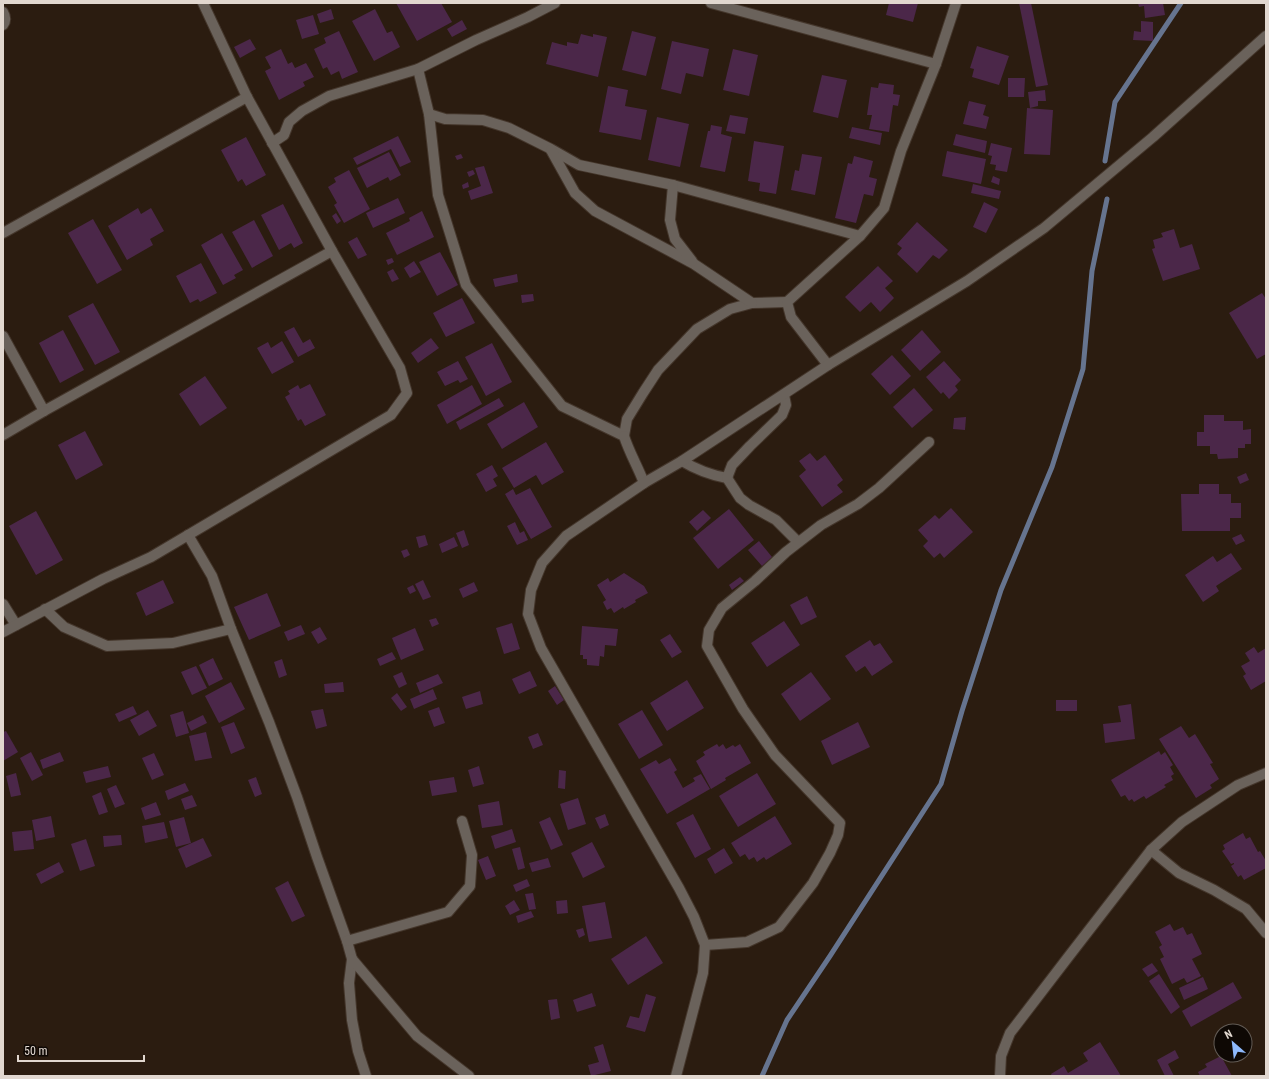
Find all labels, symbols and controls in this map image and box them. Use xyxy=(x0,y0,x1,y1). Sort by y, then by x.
north arrow xyxy=(1213,1023,1253,1063)
text: N xyxy=(1223,1027,1235,1042)
scale bar xyxy=(18,1037,144,1063)
text: 50 m xyxy=(24,1044,48,1058)

